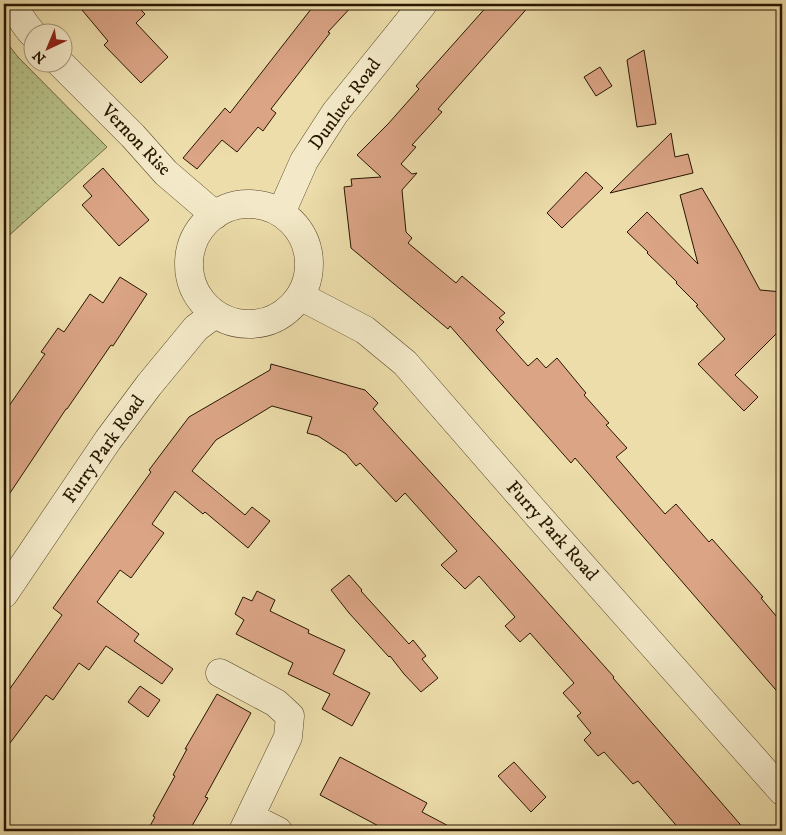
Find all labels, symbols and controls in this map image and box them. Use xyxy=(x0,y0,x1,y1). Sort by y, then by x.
north arrow xyxy=(22,22,72,72)
text: N xyxy=(29,46,50,67)
street label: Dunluce Road xyxy=(304,53,386,154)
street label: Vernon Rise xyxy=(95,99,176,181)
street label: Furry Park Road xyxy=(58,390,150,507)
street label: Furry Park Road xyxy=(501,476,603,586)

